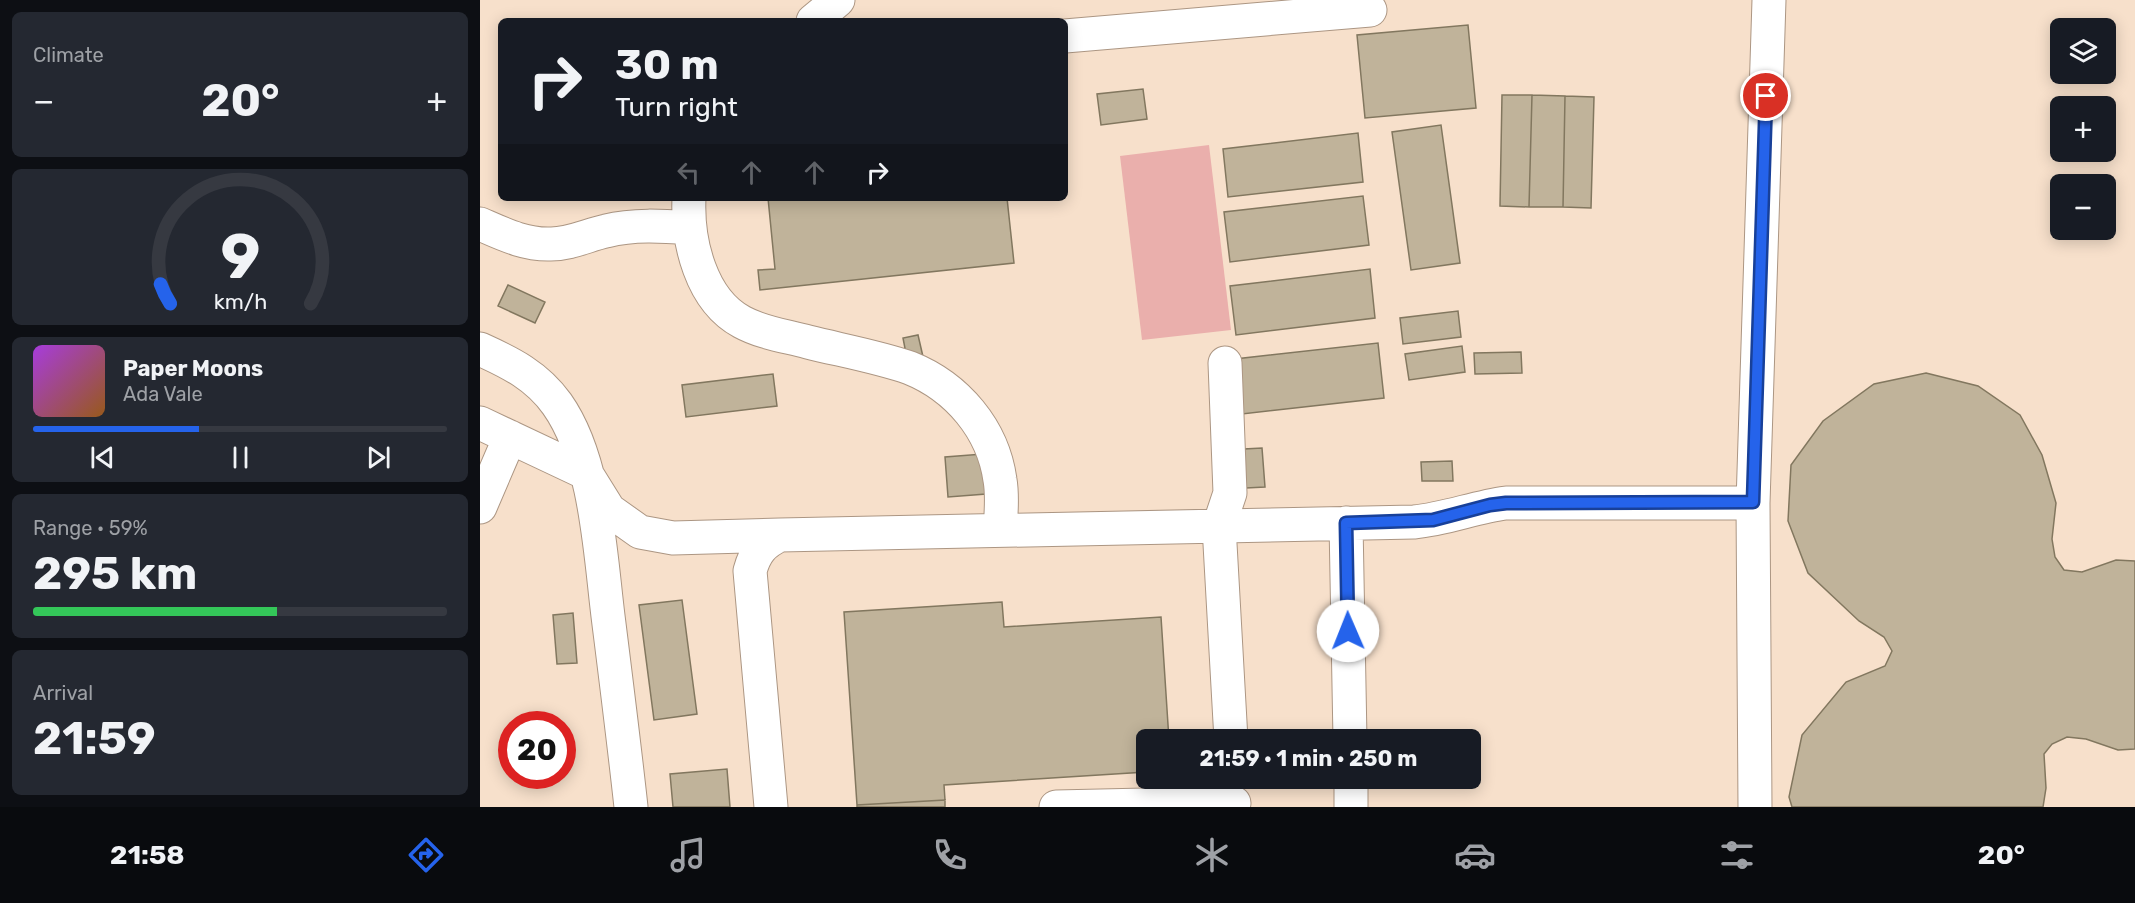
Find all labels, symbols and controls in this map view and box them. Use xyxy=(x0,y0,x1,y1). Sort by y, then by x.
map controls xyxy=(2050,18,2116,240)
button: layers xyxy=(2050,18,2116,84)
text: 30 m xyxy=(615,40,719,90)
icon: right xyxy=(516,42,594,120)
text: Climate xyxy=(33,43,104,67)
pin xyxy=(1740,70,1791,121)
text: 20° xyxy=(201,74,280,127)
icon: arrive xyxy=(1749,79,1782,112)
text: − xyxy=(33,81,54,120)
text: + xyxy=(426,81,447,120)
text: Turn right xyxy=(615,91,738,123)
button: + xyxy=(2050,96,2116,162)
icon: left xyxy=(672,156,705,189)
icon: ahead xyxy=(735,156,768,189)
icon: ahead xyxy=(798,156,831,189)
icon: right xyxy=(861,156,894,189)
button: − xyxy=(2050,174,2116,240)
text: 9 xyxy=(220,220,260,294)
text: km/h xyxy=(213,289,267,314)
text: Paper Moons xyxy=(123,355,263,382)
text: Ada Vale xyxy=(123,382,203,406)
icon: previous xyxy=(86,441,119,474)
icon: pause xyxy=(224,441,257,474)
icon: next xyxy=(362,441,395,474)
text: Range · 59% xyxy=(33,516,148,540)
text: 295 km xyxy=(33,547,197,600)
position arrow xyxy=(1316,599,1380,663)
text: Arrival xyxy=(33,681,93,705)
speed limit sign: 20 xyxy=(498,711,576,789)
text: 21:59 xyxy=(33,712,156,765)
text: 21:59 · 1 min · 250 m xyxy=(1200,745,1417,772)
icon: directions xyxy=(405,834,447,876)
icon: music xyxy=(667,834,709,876)
icon: phone xyxy=(929,834,971,876)
icon: climate xyxy=(1191,834,1233,876)
icon: car xyxy=(1454,834,1496,876)
icon: filters xyxy=(1716,834,1758,876)
text: 21:58 xyxy=(110,839,185,871)
text: 20° xyxy=(1978,839,2025,871)

